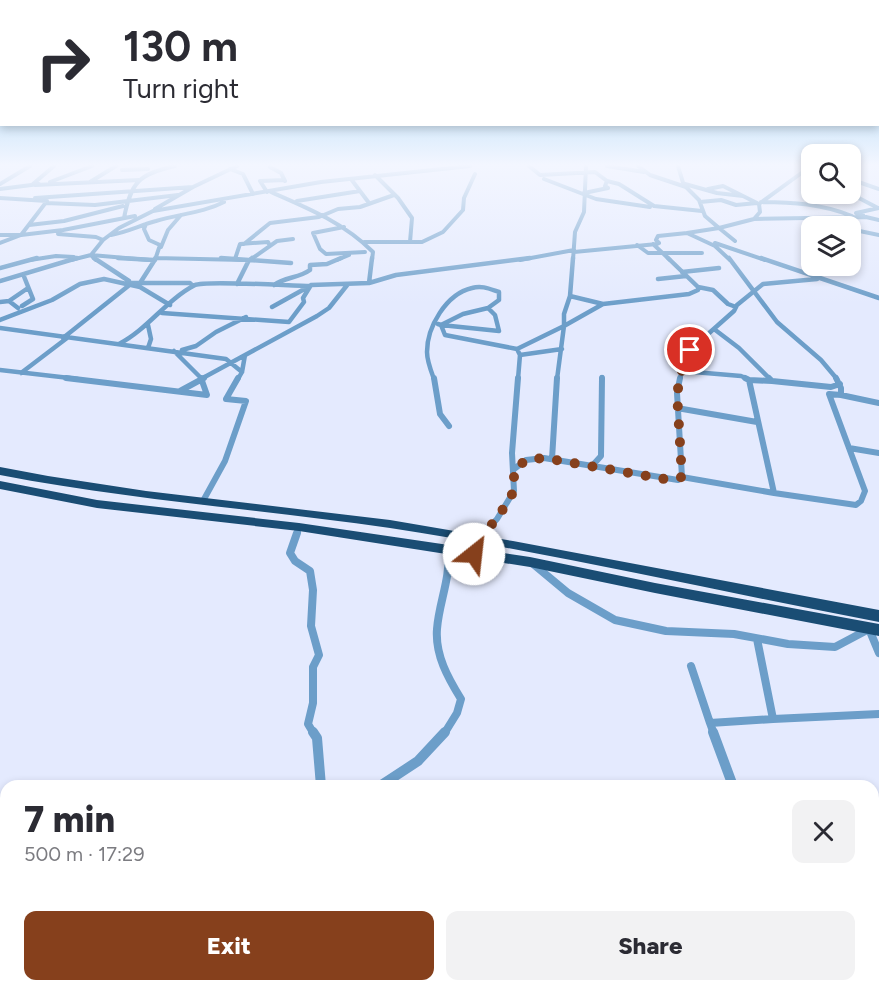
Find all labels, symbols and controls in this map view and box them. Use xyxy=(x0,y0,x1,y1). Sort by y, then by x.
text: 130 m xyxy=(123,21,238,72)
icon: right xyxy=(24,24,102,102)
text: Turn right xyxy=(123,72,239,105)
map controls xyxy=(801,144,861,276)
button: search xyxy=(801,144,861,204)
button: layers xyxy=(801,216,861,276)
pin xyxy=(664,324,715,375)
icon: arrive xyxy=(673,333,706,366)
position arrow xyxy=(442,522,506,586)
text: 7 min xyxy=(24,798,115,841)
button: close xyxy=(792,800,855,863)
text: 500 m · 17:29 xyxy=(24,842,145,866)
button: Exit xyxy=(24,911,434,980)
button: Share xyxy=(446,911,855,980)

